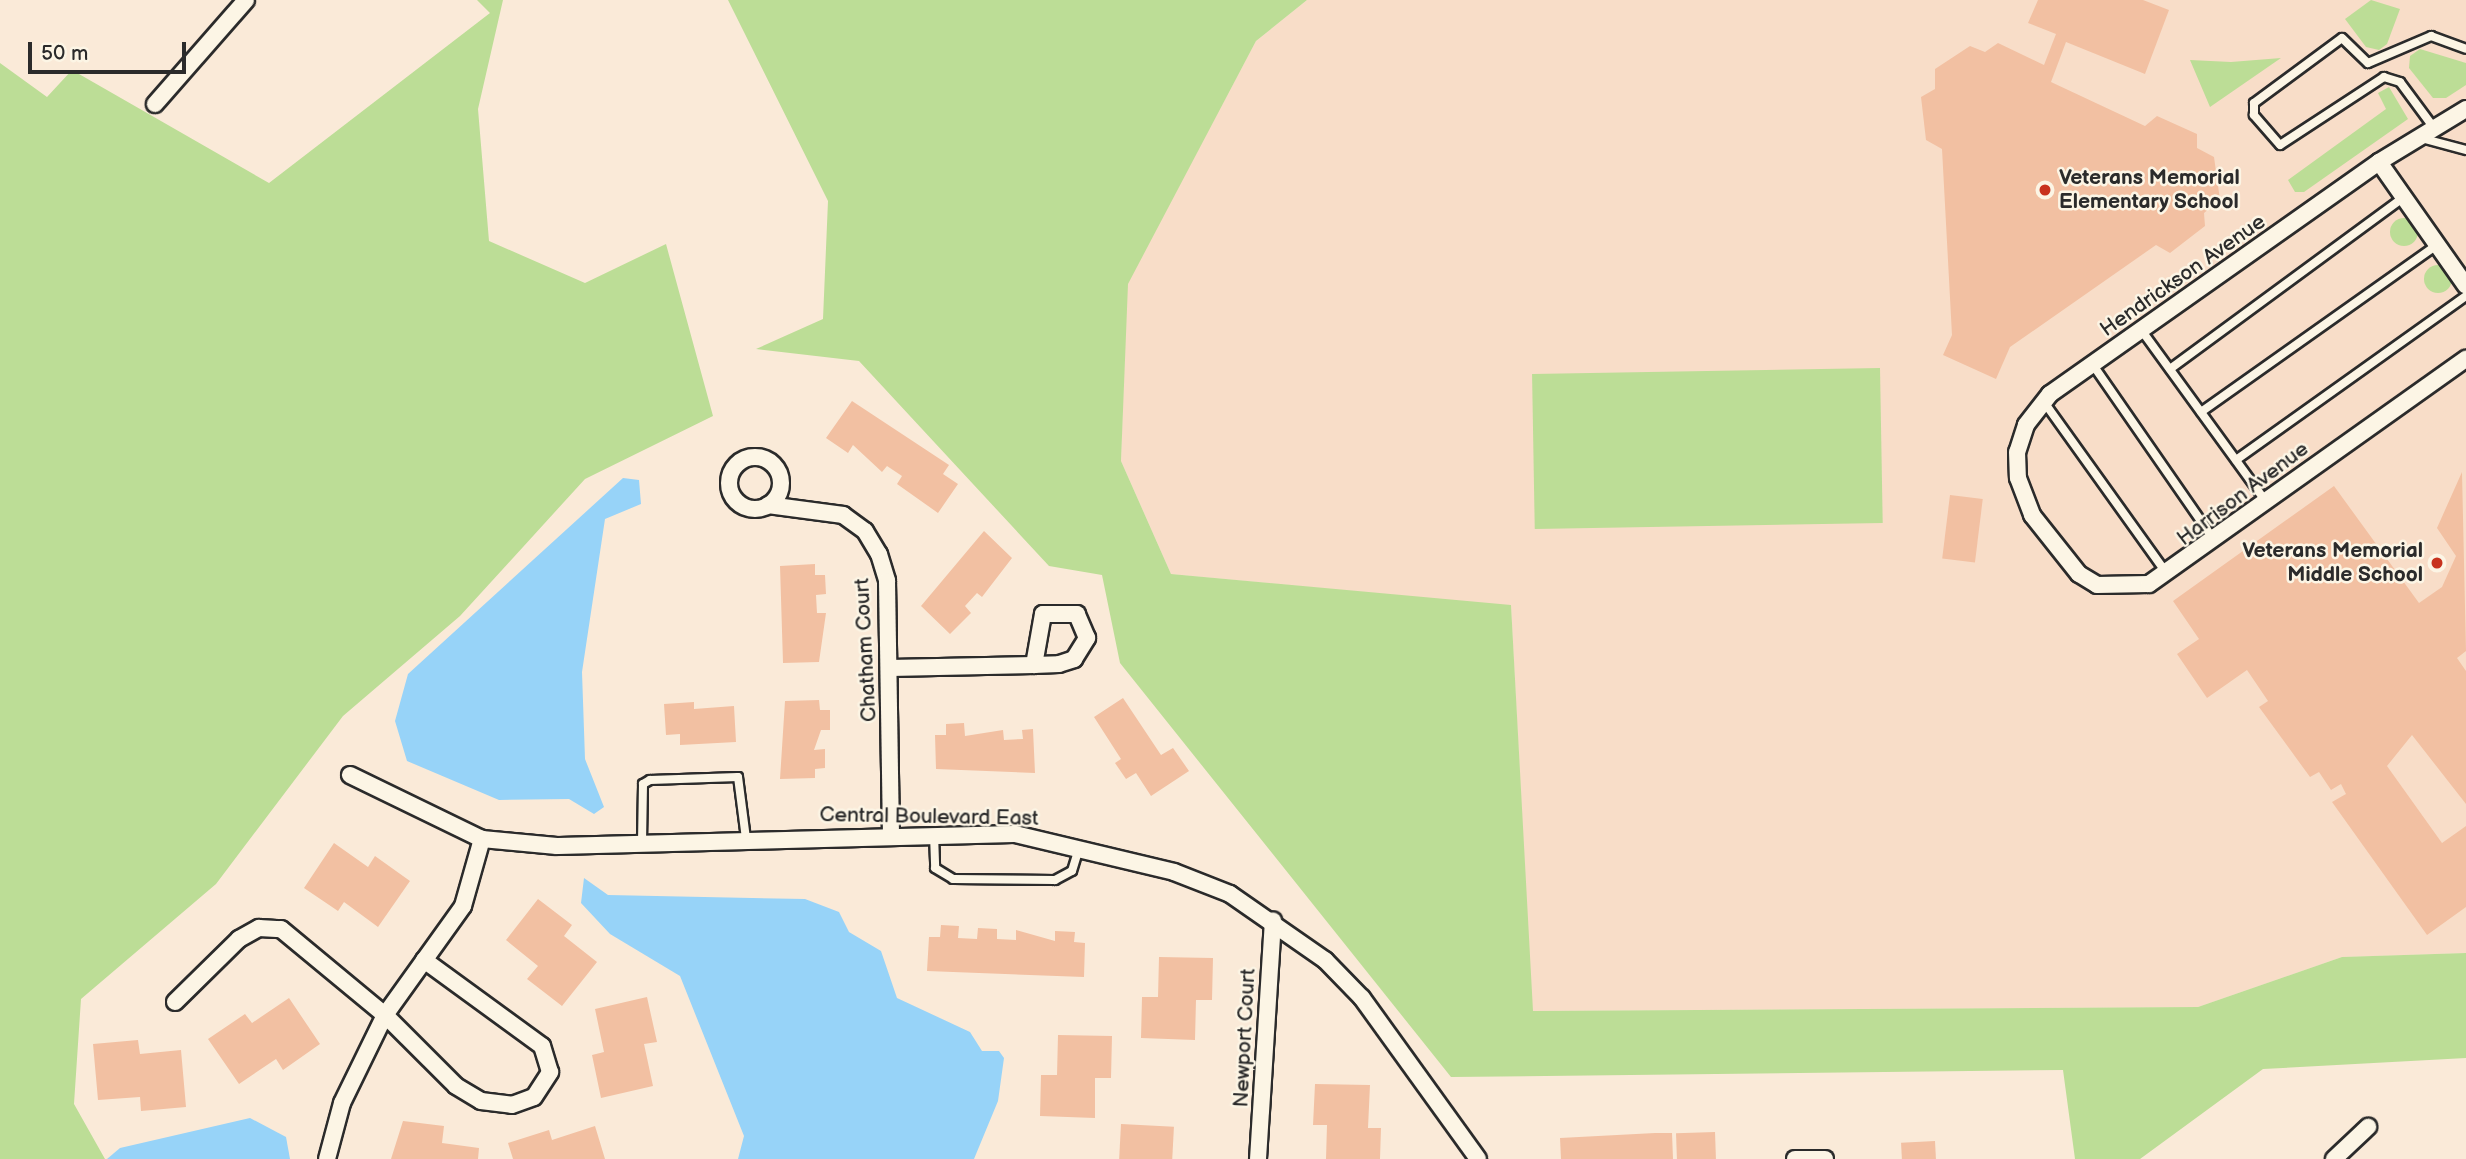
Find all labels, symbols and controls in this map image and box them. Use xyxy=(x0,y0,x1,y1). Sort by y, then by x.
scale bar xyxy=(32,28,189,72)
text: 50 m xyxy=(41,41,88,66)
place label: Veterans Memorial Elementary School xyxy=(2059,165,2240,215)
marker: Veterans Memorial Elementary School xyxy=(2037,182,2053,198)
street label: Hendrickson Avenue xyxy=(2096,209,2270,343)
street label: Harrison Avenue xyxy=(2172,437,2314,551)
place label: Veterans Memorial Middle School xyxy=(2242,538,2423,588)
marker: Veterans Memorial Middle School xyxy=(2429,555,2445,571)
street label: Chatham Court xyxy=(850,577,882,723)
street label: Central Boulevard East xyxy=(819,802,1039,832)
street label: Newport Court xyxy=(1229,968,1261,1108)

